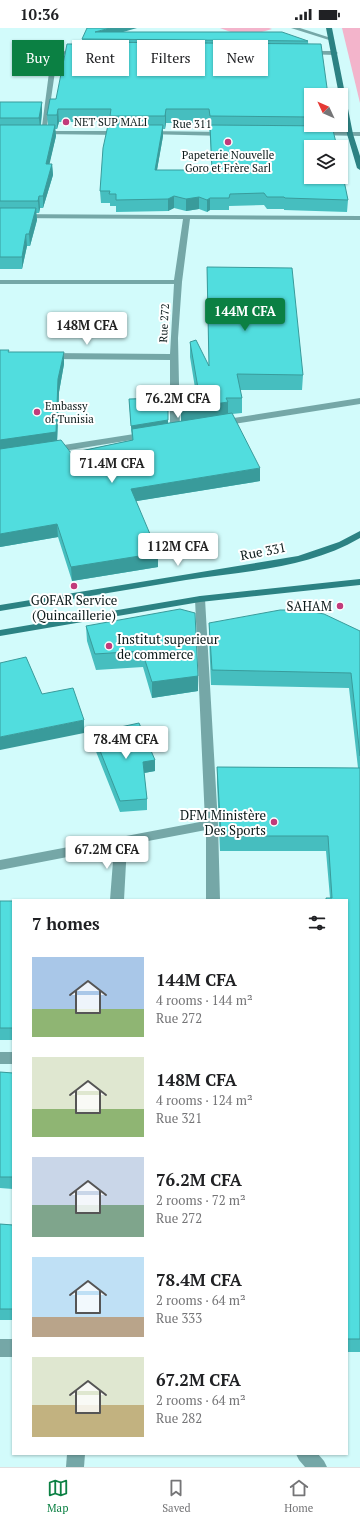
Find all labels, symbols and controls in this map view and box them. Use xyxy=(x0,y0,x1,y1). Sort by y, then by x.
text: 10:36 xyxy=(20,4,59,24)
chip: Buy xyxy=(12,40,64,76)
chip: Rent xyxy=(72,40,129,76)
chip: Filters xyxy=(137,40,205,76)
chip: New xyxy=(213,40,268,76)
north arrow xyxy=(304,88,348,132)
map controls xyxy=(304,88,348,184)
place label: NET SUP MALI xyxy=(74,115,148,129)
marker: NET SUP MALI xyxy=(61,117,71,127)
street label: Rue 311 xyxy=(172,117,212,131)
marker: Papeterie Nouvelle Goro et Frère Sarl xyxy=(223,137,233,147)
button: layers xyxy=(304,140,348,184)
place label: Papeterie Nouvelle Goro et Frère Sarl xyxy=(182,148,275,175)
pin: 144M CFA xyxy=(204,298,286,332)
text: 144M CFA xyxy=(214,302,276,320)
street label: Rue 272 xyxy=(156,303,172,343)
pin: 148M CFA xyxy=(46,312,128,346)
text: 148M CFA xyxy=(56,316,118,334)
pin: 76.2M CFA xyxy=(132,385,224,419)
text: 76.2M CFA xyxy=(145,389,211,407)
place label: Embassy of Tunisia xyxy=(45,399,94,426)
marker: Embassy of Tunisia xyxy=(32,407,42,417)
pin: 71.4M CFA xyxy=(66,450,158,484)
text: 71.4M CFA xyxy=(79,454,145,472)
pin: 112M CFA xyxy=(137,533,219,567)
text: 112M CFA xyxy=(147,537,209,555)
street label: Rue 331 xyxy=(239,538,287,564)
marker: GOFAR Service (Quincaillerie) xyxy=(69,581,79,591)
place label: GOFAR Service (Quincaillerie) xyxy=(31,591,117,624)
place label: SAHAM xyxy=(287,597,332,615)
marker: SAHAM xyxy=(335,601,345,611)
place label: Institut superieur de commerce xyxy=(117,630,219,663)
marker: Institut superieur de commerce xyxy=(104,641,114,651)
pin: 78.4M CFA xyxy=(80,726,172,760)
text: 78.4M CFA xyxy=(93,730,159,748)
place label: DFM Ministère Des Sports xyxy=(180,806,266,839)
marker: DFM Ministère Des Sports xyxy=(269,817,279,827)
pin: 67.2M CFA xyxy=(61,836,153,870)
text: 67.2M CFA xyxy=(75,840,139,858)
text: 7 homes xyxy=(32,912,100,935)
icon: filters xyxy=(306,912,328,934)
text: 144M CFA xyxy=(156,968,237,991)
icon: home xyxy=(64,973,112,1021)
text: 4 rooms · 144 m² xyxy=(156,991,253,1009)
text: Rue 272 xyxy=(156,1009,202,1027)
text: 148M CFA xyxy=(156,1068,237,1091)
icon: home xyxy=(64,1073,112,1121)
text: 4 rooms · 124 m² xyxy=(156,1091,253,1109)
text: Rue 321 xyxy=(156,1109,202,1127)
text: 76.2M CFA xyxy=(156,1168,242,1191)
icon: home xyxy=(64,1173,112,1221)
text: 2 rooms · 72 m² xyxy=(156,1191,246,1209)
text: Rue 272 xyxy=(156,1209,202,1227)
text: 78.4M CFA xyxy=(156,1268,242,1291)
icon: home xyxy=(64,1273,112,1321)
text: 2 rooms · 64 m² xyxy=(156,1291,246,1309)
text: Rue 333 xyxy=(156,1309,202,1327)
text: 67.2M CFA xyxy=(156,1368,241,1391)
icon: home xyxy=(64,1373,112,1421)
text: 2 rooms · 64 m² xyxy=(156,1391,246,1409)
text: Rue 282 xyxy=(156,1409,202,1427)
tab: Map xyxy=(47,1477,69,1515)
tab: Saved xyxy=(162,1477,191,1515)
tab: Home xyxy=(284,1477,313,1515)

